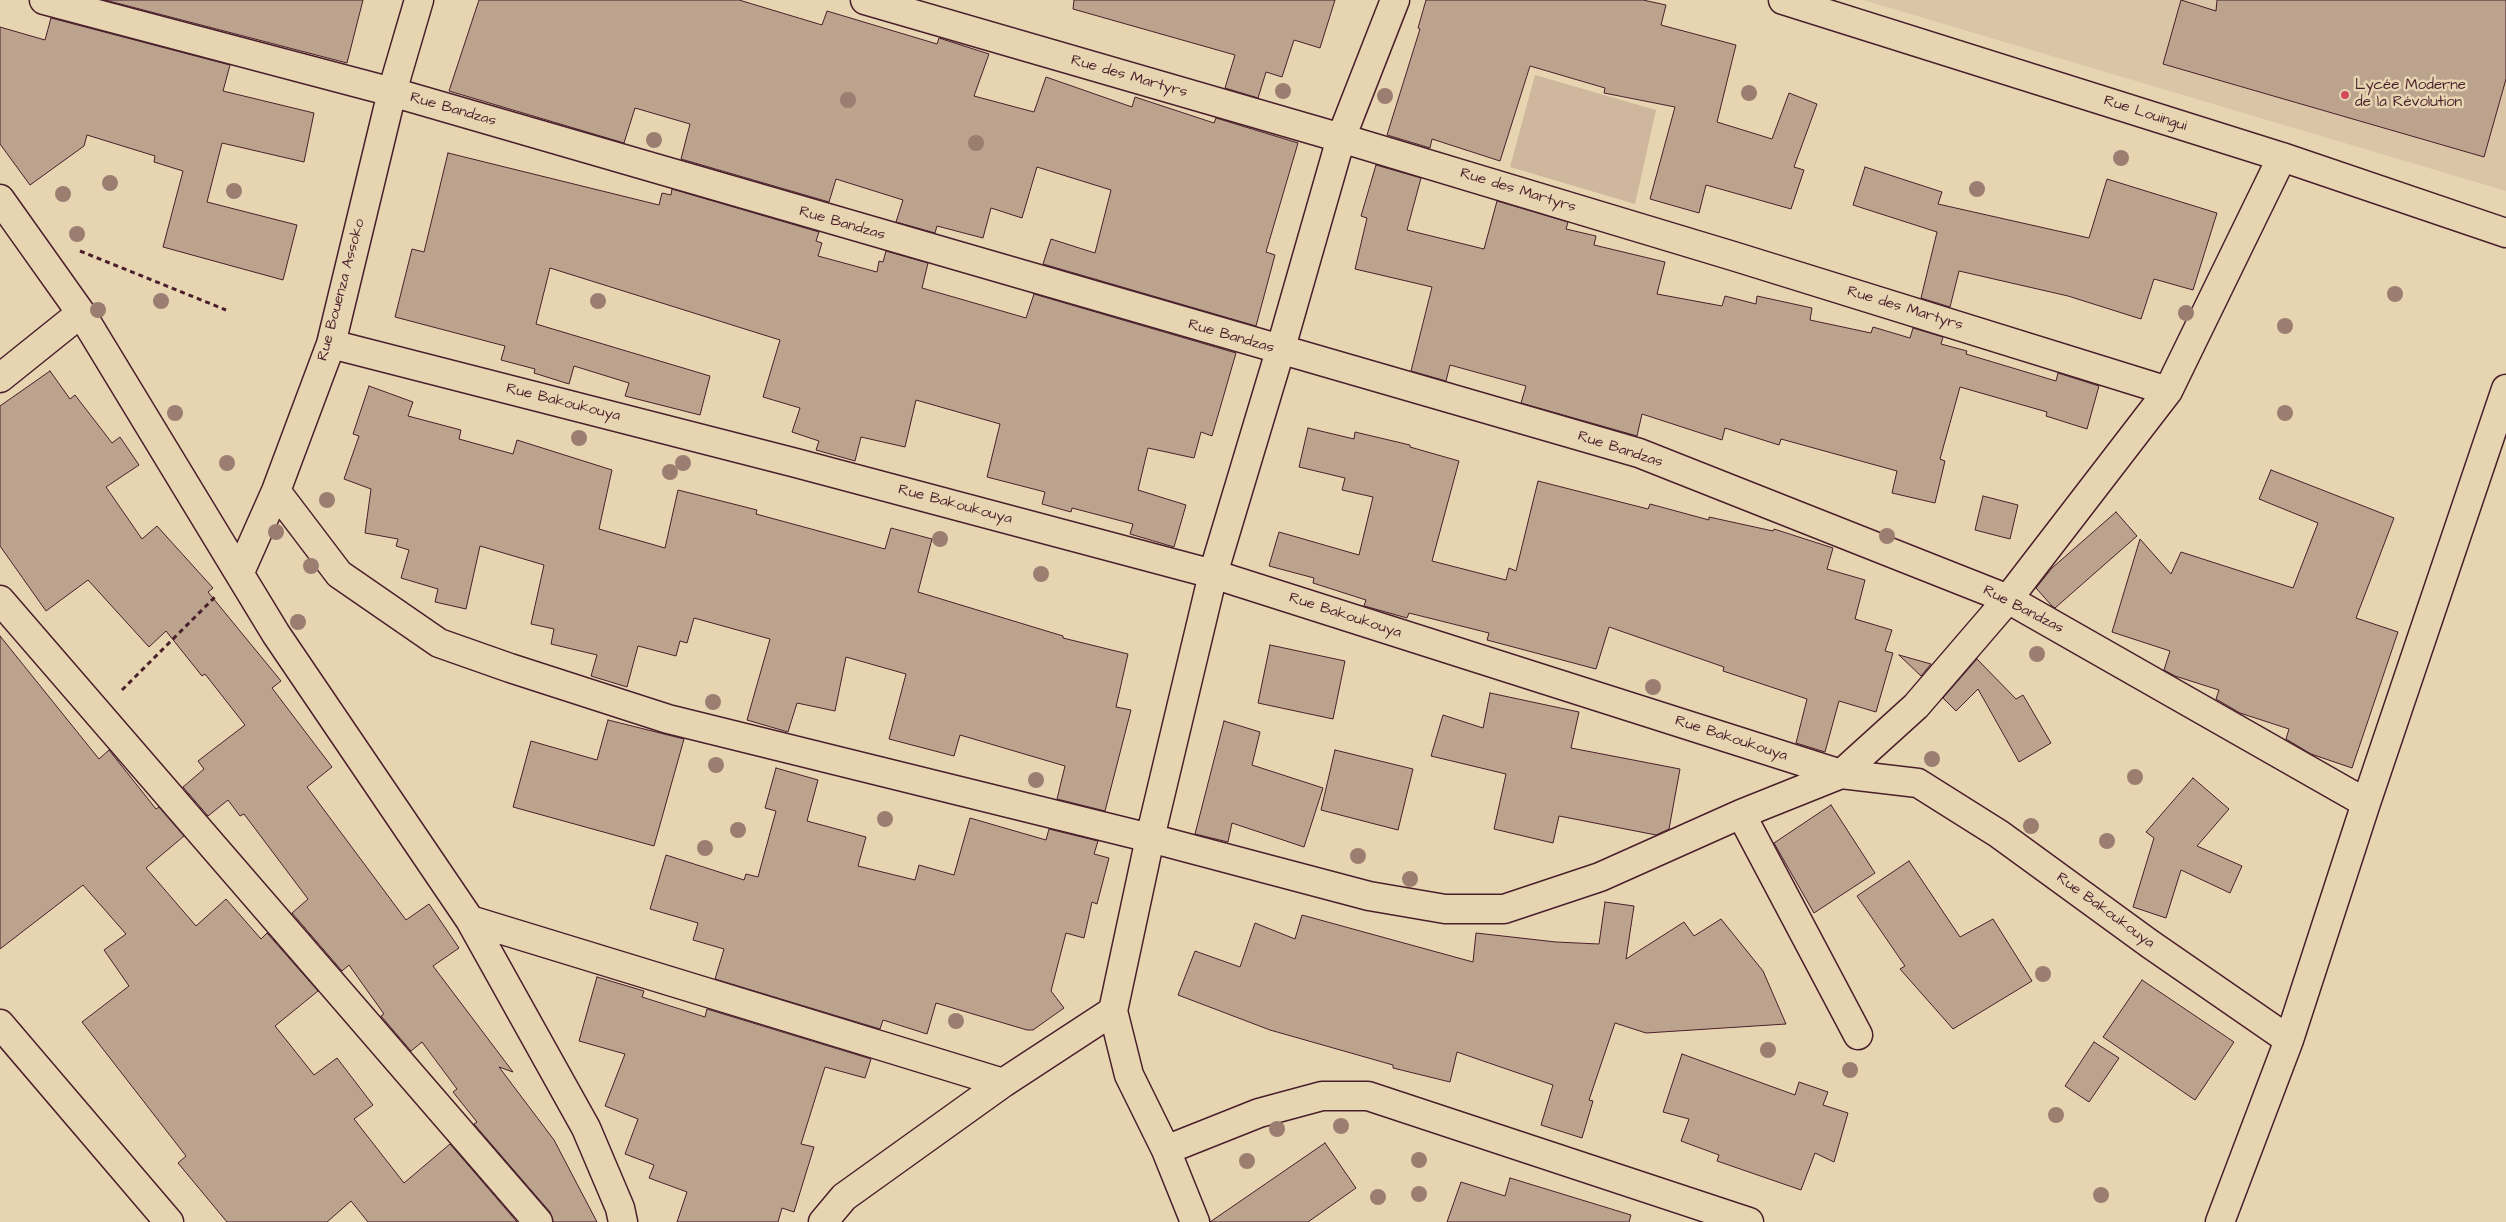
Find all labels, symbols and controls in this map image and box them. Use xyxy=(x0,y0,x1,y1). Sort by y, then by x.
street label: Rue des Martyrs xyxy=(1069,52,1189,102)
place label: Lycée Moderne de la Révolution xyxy=(2355,77,2466,112)
street label: Rue Bandzas xyxy=(408,89,498,131)
marker: Lycée Moderne de la Révolution xyxy=(2339,89,2351,101)
street label: Rue Louingui xyxy=(2101,92,2189,136)
street label: Rue des Martyrs xyxy=(1458,165,1578,217)
street label: Rue Bandzas xyxy=(797,203,887,245)
street label: Rue Bouenza Assoko xyxy=(314,217,370,363)
street label: Rue des Martyrs xyxy=(1845,283,1965,335)
street label: Rue Bandzas xyxy=(1186,316,1276,358)
street label: Rue Bakoukouya xyxy=(504,380,622,426)
street label: Rue Bandzas xyxy=(1575,428,1665,472)
street label: Rue Bakoukouya xyxy=(896,481,1014,529)
street label: Rue Bandzas xyxy=(1979,582,2067,638)
street label: Rue Bakoukouya xyxy=(1287,589,1403,643)
street label: Rue Bakoukouya xyxy=(1673,712,1789,766)
street label: Rue Bakoukouya xyxy=(2052,869,2158,953)

